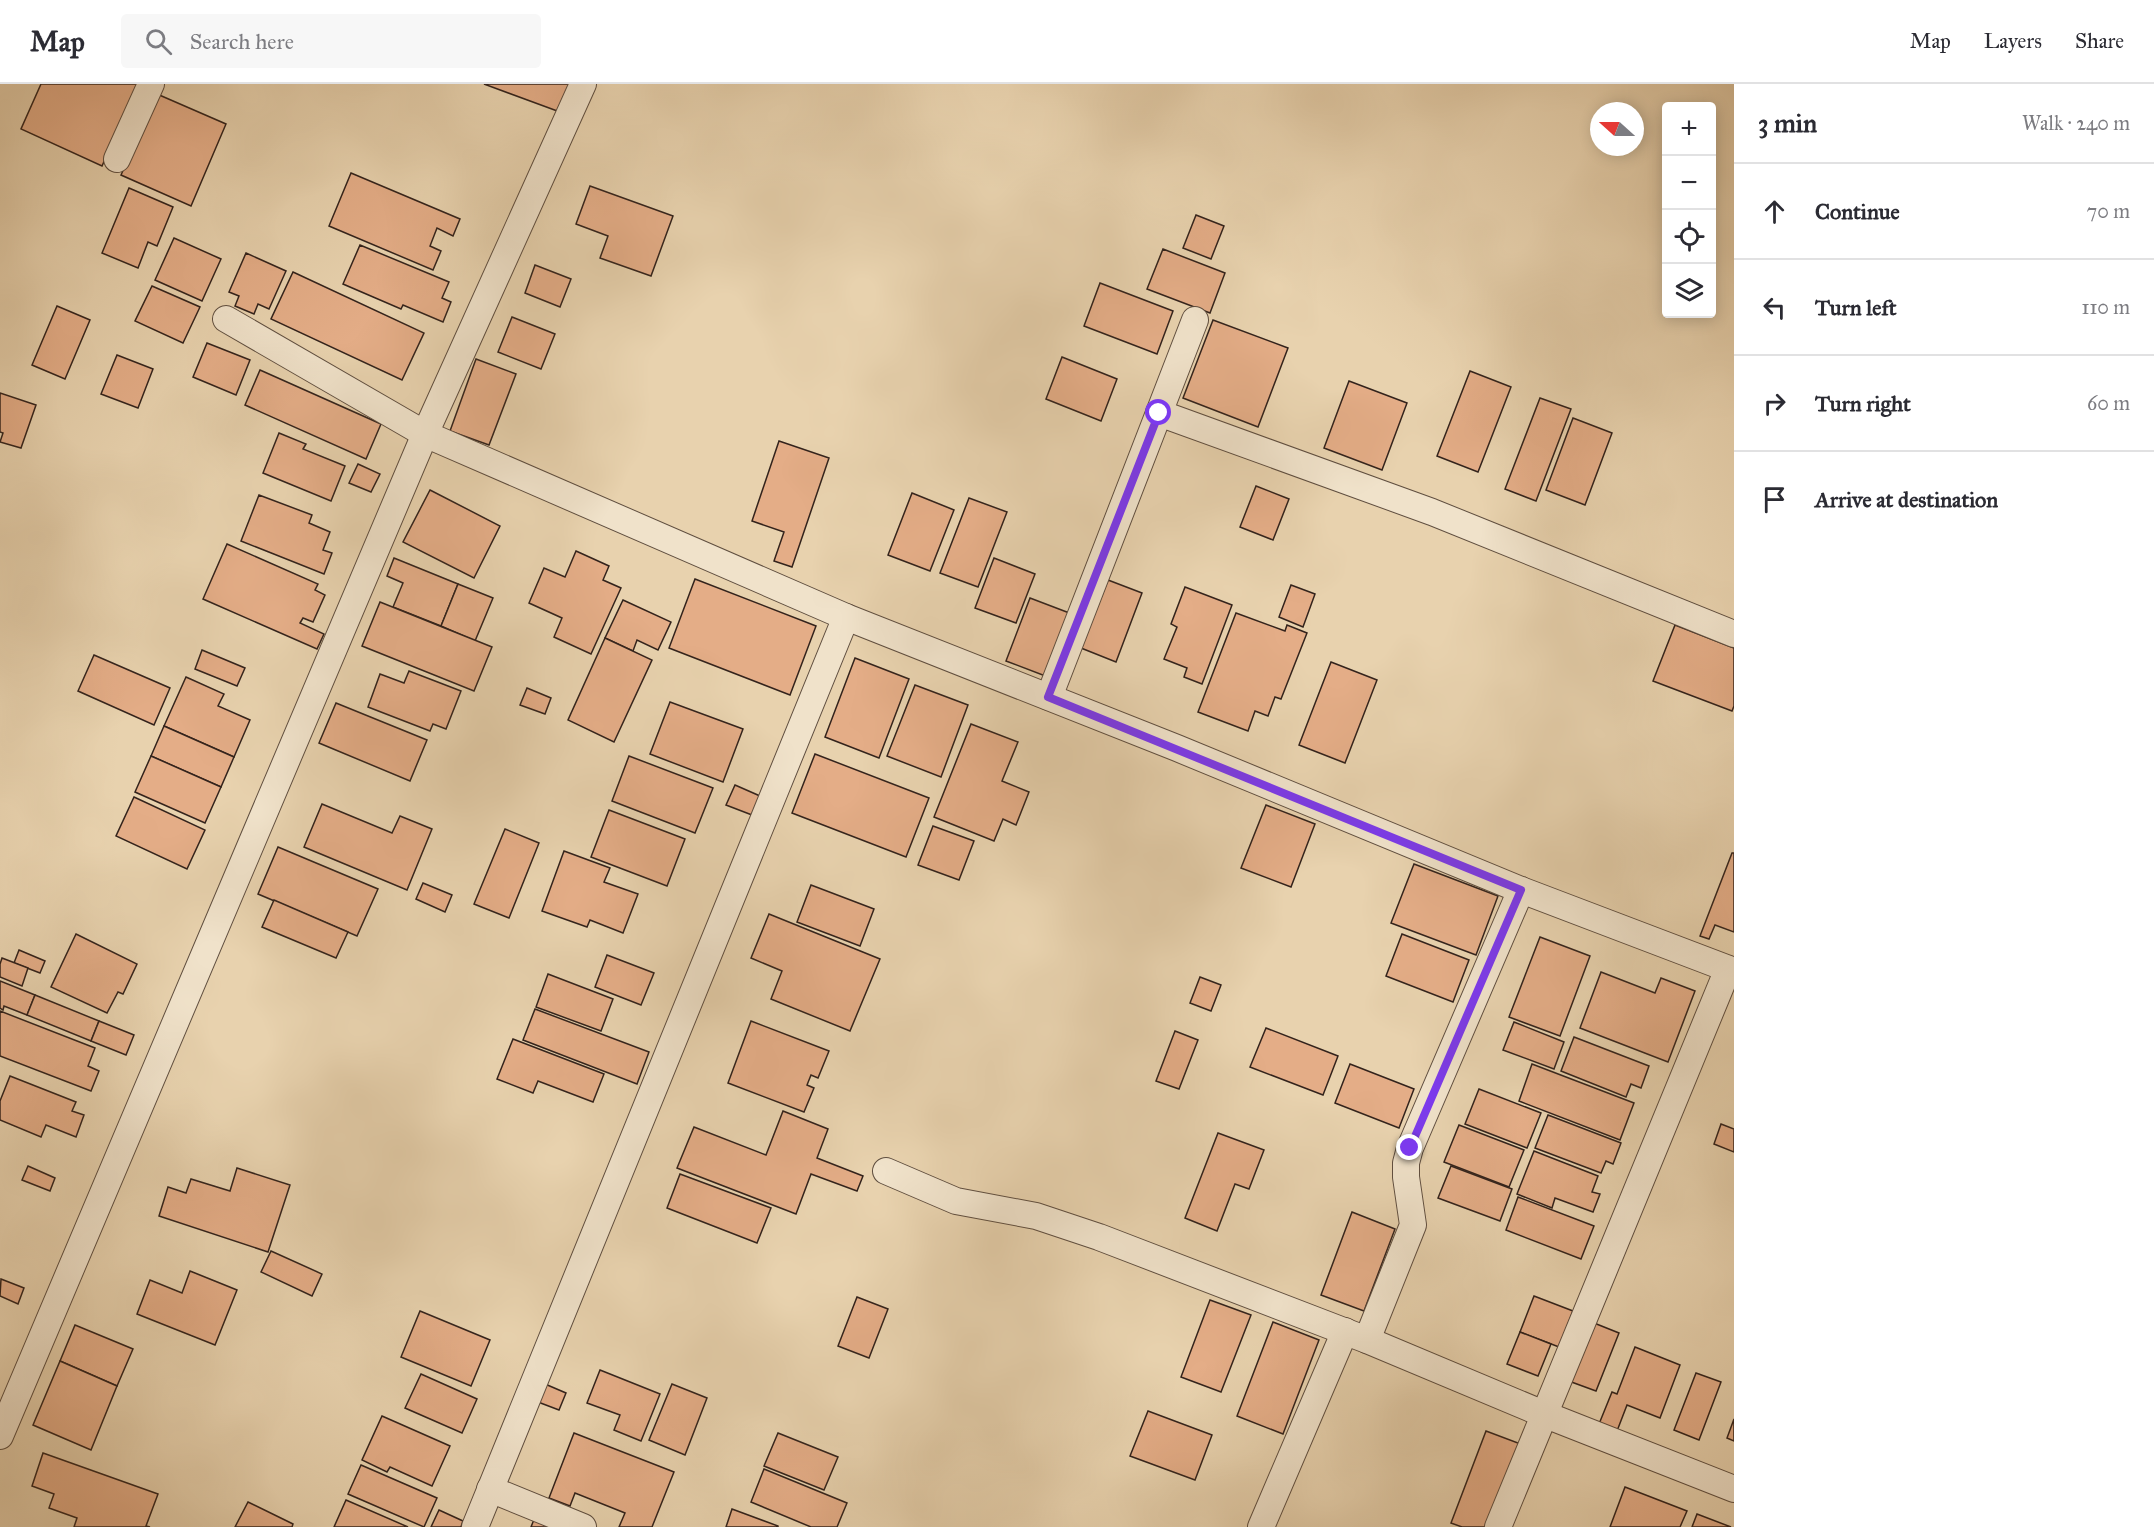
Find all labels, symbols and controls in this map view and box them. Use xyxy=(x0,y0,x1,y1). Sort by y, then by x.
search box xyxy=(121,14,541,68)
text: Map xyxy=(30,24,85,59)
icon: search xyxy=(142,25,175,58)
text: Search here xyxy=(190,28,294,55)
text: Map xyxy=(1910,28,1951,54)
text: Layers xyxy=(1984,28,2042,54)
text: Share xyxy=(2075,28,2124,54)
north arrow xyxy=(1590,102,1644,156)
map controls xyxy=(1662,102,1716,318)
button: + xyxy=(1662,102,1716,156)
text: 3 min xyxy=(1758,107,1817,139)
text: Walk · 240 m xyxy=(2022,111,2130,135)
button: − xyxy=(1662,156,1716,210)
icon: ahead xyxy=(1758,195,1791,228)
text: Continue xyxy=(1815,198,1900,225)
text: 70 m xyxy=(2087,199,2130,223)
button: locate xyxy=(1662,210,1716,264)
button: layers xyxy=(1662,264,1716,318)
icon: left xyxy=(1758,291,1791,324)
text: Turn left xyxy=(1815,294,1897,321)
text: 110 m xyxy=(2082,295,2130,319)
icon: right xyxy=(1758,387,1791,420)
text: Turn right xyxy=(1815,390,1911,417)
text: 60 m xyxy=(2087,391,2130,415)
route start xyxy=(1145,399,1171,425)
icon: arrive xyxy=(1758,483,1791,516)
text: Arrive at destination xyxy=(1815,486,1998,513)
route end xyxy=(1396,1134,1422,1160)

